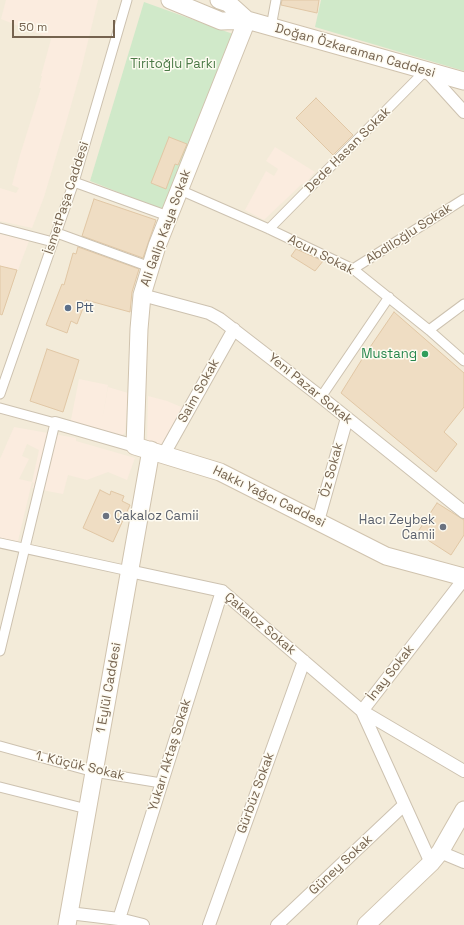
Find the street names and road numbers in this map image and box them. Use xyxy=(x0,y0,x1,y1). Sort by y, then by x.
street label: Doğan Özkaraman Caddesi xyxy=(273,21,437,81)
street label: Dede Hasan Sokak xyxy=(302,104,394,196)
street label: İsmetPaşa Caddesi xyxy=(41,140,93,256)
street label: Ali Galip Kaya Sokak xyxy=(138,167,194,289)
street label: Abdiloğlu Sokak xyxy=(363,200,455,268)
street label: Acun Sokak xyxy=(285,232,357,278)
street label: Yeni Pazar Sokak xyxy=(265,350,355,428)
street label: Saim Sokak xyxy=(175,356,223,426)
street label: Öz Sokak xyxy=(317,441,347,499)
street label: Hakkı Yağcı Caddesi xyxy=(210,463,328,531)
street label: Çakaloz Sokak xyxy=(221,590,299,658)
street label: 1 Eylül Caddesi xyxy=(93,641,125,735)
street label: İnay Sokak xyxy=(364,642,418,704)
street label: Yukarı Aktaş Sokak xyxy=(145,697,195,813)
street label: 1. Küçük Sokak xyxy=(34,748,126,784)
street label: Gürbüz Sokak xyxy=(234,750,278,836)
street label: Güney Sokak xyxy=(306,832,376,898)

